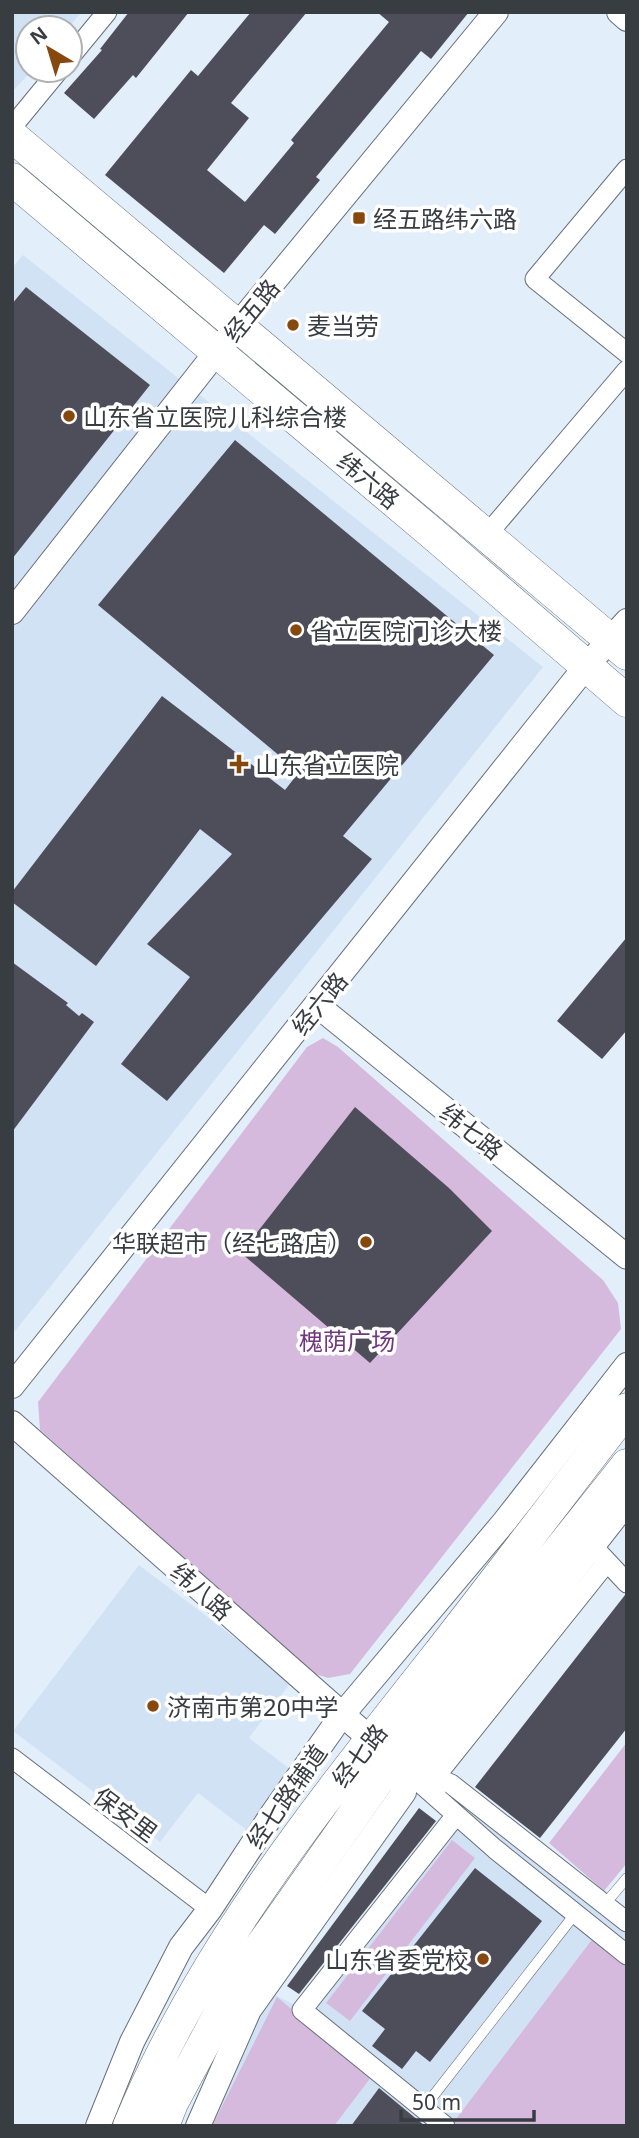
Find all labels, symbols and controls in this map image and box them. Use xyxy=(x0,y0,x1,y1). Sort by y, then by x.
north arrow xyxy=(14,14,84,84)
text: N xyxy=(24,21,53,51)
place label: 经五路纬六路 xyxy=(373,202,517,235)
marker: 经五路纬六路 xyxy=(351,210,367,226)
street label: 经五路 xyxy=(216,272,286,348)
place label: 麦当劳 xyxy=(307,309,379,342)
marker: 麦当劳 xyxy=(285,317,301,333)
place label: 山东省立医院儿科综合楼 xyxy=(83,400,347,433)
marker: 山东省立医院儿科综合楼 xyxy=(61,408,77,424)
street label: 纬六路 xyxy=(331,444,407,516)
place label: 省立医院门诊大楼 xyxy=(310,614,502,647)
marker: 省立医院门诊大楼 xyxy=(288,622,304,638)
place label: 山东省立医院 xyxy=(255,748,399,781)
marker: 山东省立医院 xyxy=(229,754,249,774)
street label: 经六路 xyxy=(284,965,354,1041)
street label: 纬七路 xyxy=(434,1096,510,1166)
place label: 华联超市（经七路店） xyxy=(112,1226,352,1259)
marker: 华联超市（经七路店） xyxy=(358,1234,374,1250)
park label: 槐荫广场 xyxy=(299,1324,395,1357)
street label: 纬八路 xyxy=(164,1555,240,1627)
place label: 济南市第20中学 xyxy=(167,1690,338,1723)
marker: 济南市第20中学 xyxy=(145,1698,161,1714)
street label: 经七路 xyxy=(324,1716,394,1794)
street label: 经七路辅道 xyxy=(238,1737,334,1855)
street label: 保安里 xyxy=(87,1779,165,1849)
place label: 山东省委党校 xyxy=(325,1943,469,1976)
marker: 山东省委党校 xyxy=(475,1951,491,1967)
scale bar xyxy=(401,2078,534,2122)
text: 50 m xyxy=(412,2088,461,2116)

